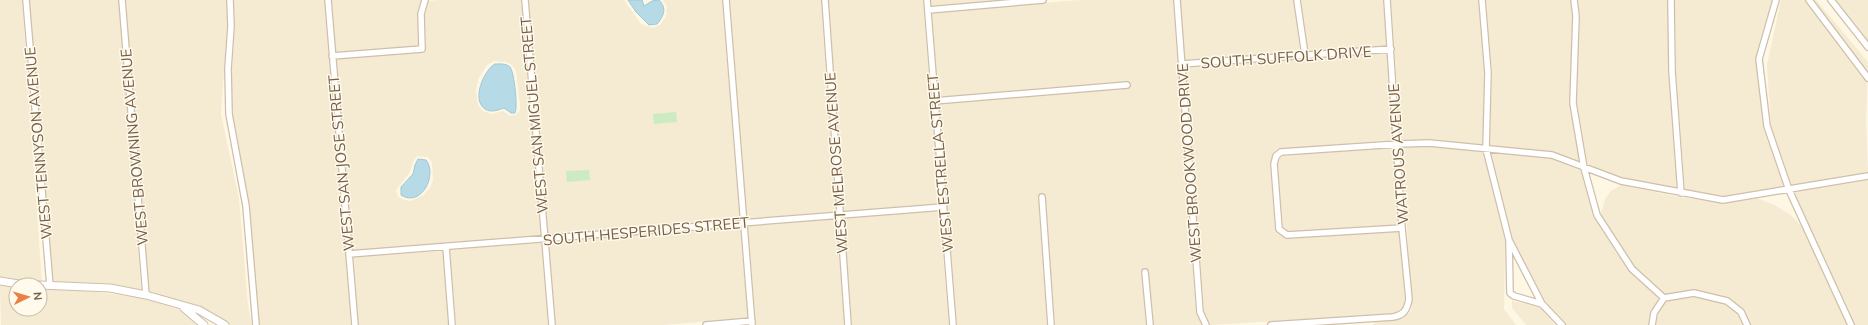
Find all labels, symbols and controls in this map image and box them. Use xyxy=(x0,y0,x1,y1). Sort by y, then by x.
street label: WEST SAN MIGUEL STREET xyxy=(516,16,552,214)
street label: SOUTH SUFFOLK DRIVE xyxy=(1200,42,1372,72)
street label: WEST TENNYSON AVENUE xyxy=(20,46,56,240)
street label: WEST BROWNING AVENUE xyxy=(116,48,152,246)
street label: WEST BROOKWOOD DRIVE xyxy=(1173,62,1205,263)
street label: WEST MELROSE AVENUE xyxy=(820,72,852,254)
street label: WEST ESTRELLA STREET xyxy=(923,73,957,253)
street label: WEST SAN JOSE STREET xyxy=(324,74,358,252)
street label: WATROUS AVENUE xyxy=(1384,83,1412,225)
street label: SOUTH HESPERIDES STREET xyxy=(542,213,750,249)
north arrow xyxy=(8,277,48,317)
text: N xyxy=(31,291,45,301)

